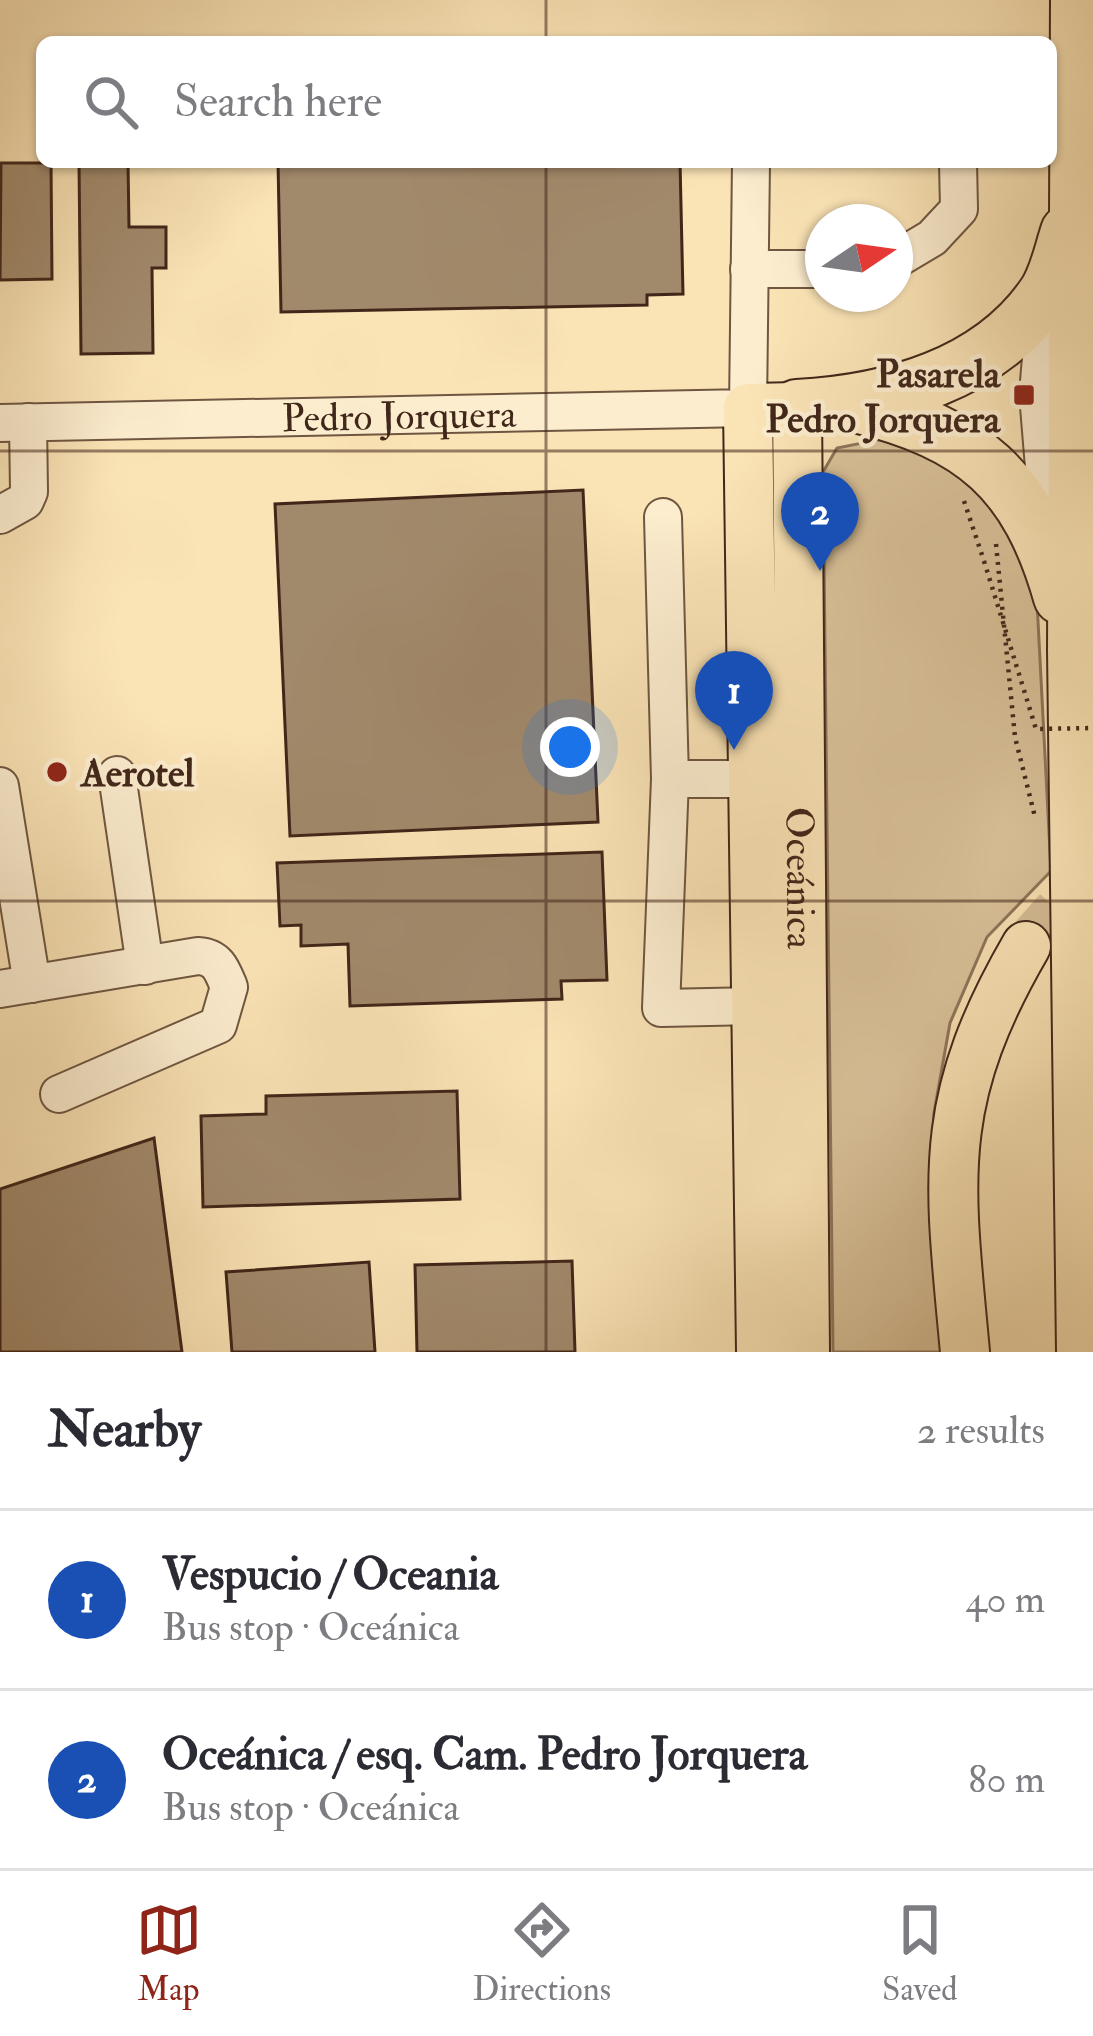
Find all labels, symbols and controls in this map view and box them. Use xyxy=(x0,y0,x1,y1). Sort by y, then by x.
search box xyxy=(36,36,1057,168)
icon: search xyxy=(78,69,144,135)
text: Search here xyxy=(174,74,382,130)
north arrow xyxy=(805,204,913,312)
place label: Pasarela Pedro Jorquera xyxy=(766,350,1001,444)
marker: Pasarela Pedro Jorquera xyxy=(1011,382,1037,408)
street label: Pedro Jorquera xyxy=(281,390,518,443)
pin: 2 xyxy=(781,472,859,571)
pin: 1 xyxy=(695,651,773,750)
your location xyxy=(540,717,600,777)
place label: Aerotel xyxy=(79,749,195,798)
marker: Aerotel xyxy=(44,759,70,785)
street label: Oceánica xyxy=(774,807,825,950)
text: Nearby xyxy=(48,1398,201,1462)
text: 2 results xyxy=(917,1406,1045,1455)
text: Vespucio / Oceania xyxy=(162,1547,498,1603)
text: 1 xyxy=(80,1575,94,1624)
text: 40 m xyxy=(966,1575,1045,1624)
text: Bus stop · Oceánica xyxy=(162,1603,460,1652)
text: Oceánica / esq. Cam. Pedro Jorquera xyxy=(162,1727,807,1783)
text: 2 xyxy=(77,1755,97,1804)
text: 80 m xyxy=(968,1755,1045,1804)
text: Bus stop · Oceánica xyxy=(162,1783,460,1832)
tab: Map xyxy=(136,1897,202,2010)
tab: Directions xyxy=(473,1897,611,2010)
tab: Saved xyxy=(882,1897,957,2010)

